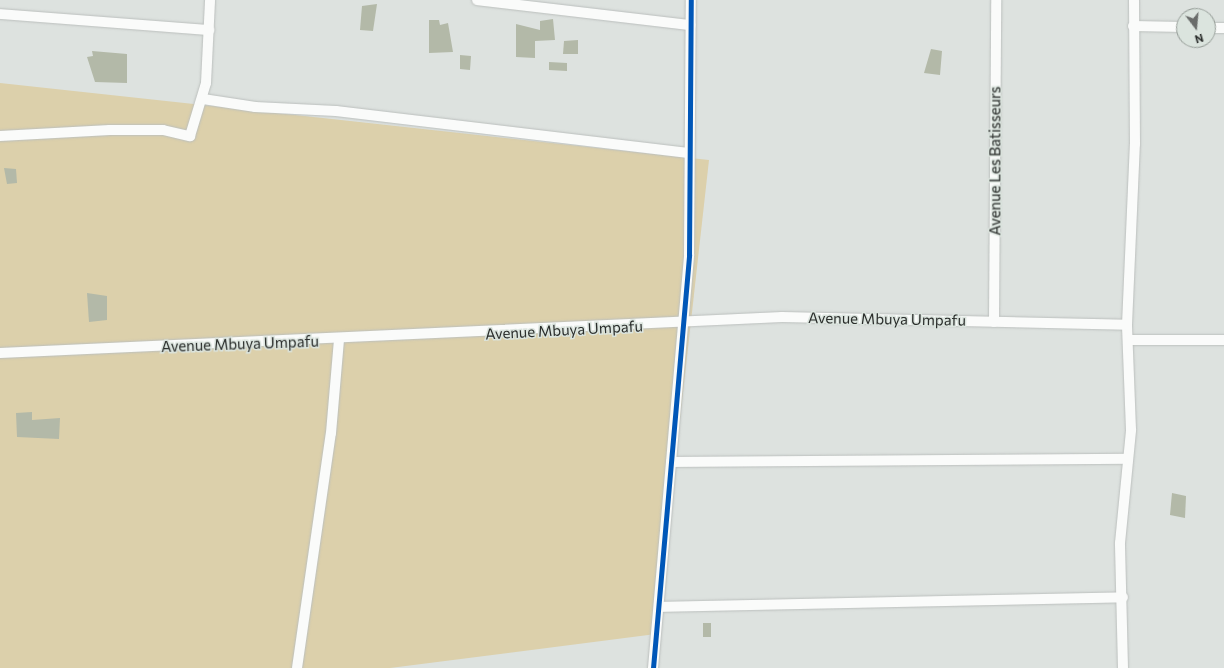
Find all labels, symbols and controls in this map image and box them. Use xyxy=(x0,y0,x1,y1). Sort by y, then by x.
north arrow xyxy=(1176,8,1216,48)
text: N xyxy=(1193,32,1205,46)
street label: Avenue Les Batisseurs xyxy=(986,86,1004,236)
street label: Avenue Mbuya Umpafu xyxy=(808,309,966,329)
street label: Avenue Mbuya Umpafu xyxy=(485,317,643,343)
street label: Avenue Mbuya Umpafu xyxy=(161,332,319,356)

